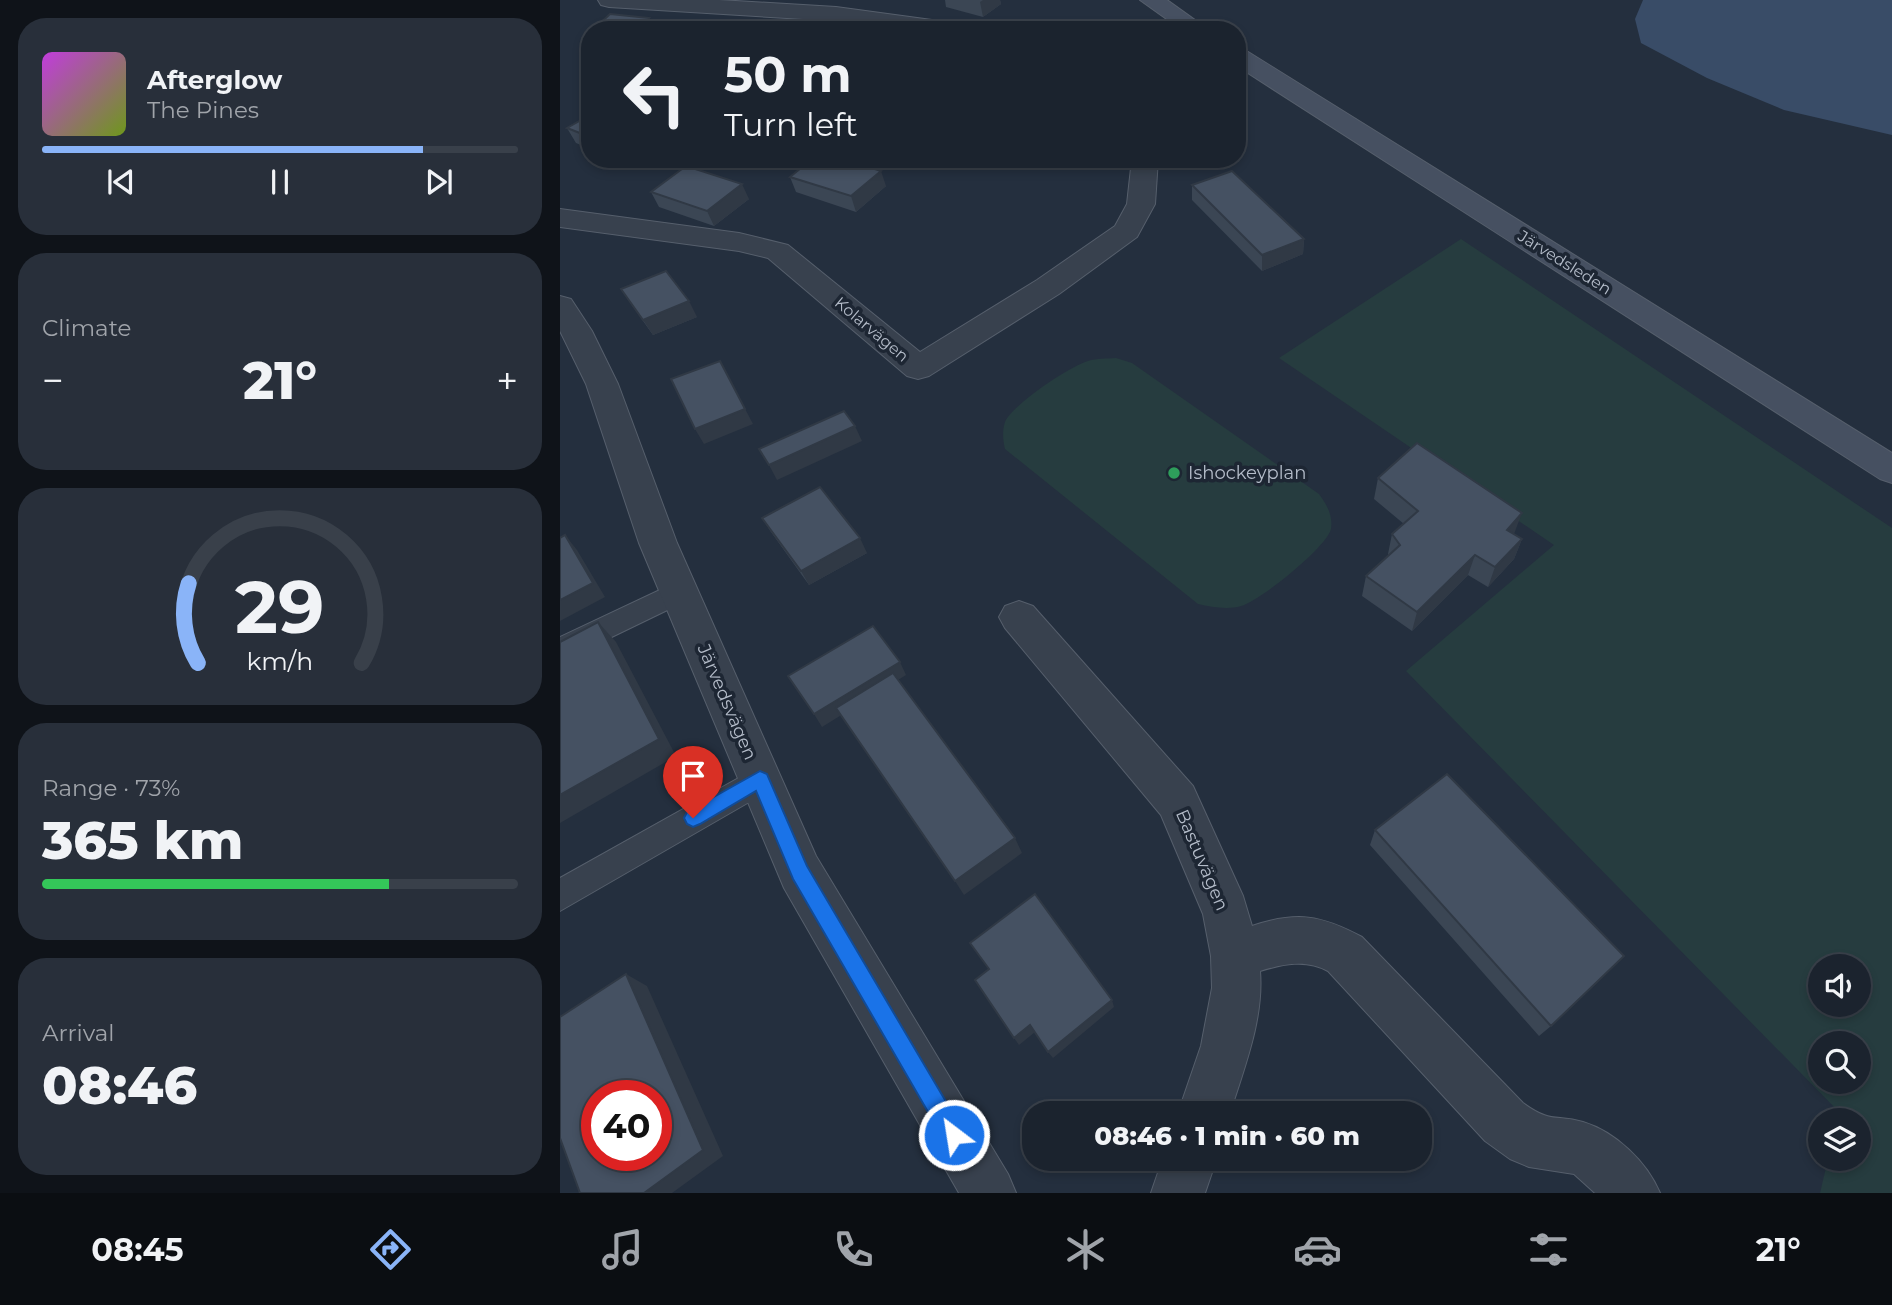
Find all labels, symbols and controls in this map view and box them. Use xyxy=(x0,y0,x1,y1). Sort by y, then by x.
text: 50 m xyxy=(724,45,852,104)
icon: left xyxy=(609,49,700,140)
text: Afterglow xyxy=(147,64,282,96)
text: The Pines xyxy=(147,96,259,124)
text: Turn left xyxy=(724,105,858,144)
icon: previous xyxy=(102,163,140,201)
icon: pause xyxy=(261,163,299,201)
icon: next xyxy=(420,163,458,201)
street label: Järvedsleden xyxy=(1514,226,1615,299)
street label: Kolarvägen xyxy=(831,293,913,366)
text: Climate xyxy=(42,314,131,342)
text: 21° xyxy=(243,349,317,412)
text: − xyxy=(42,357,64,404)
text: + xyxy=(496,357,518,404)
place label: Ishockeyplan xyxy=(1188,462,1306,484)
marker: Ishockeyplan xyxy=(1166,465,1182,481)
text: 29 xyxy=(235,563,325,651)
street label: Järvedsvägen xyxy=(692,640,761,763)
text: km/h xyxy=(247,645,313,675)
pin xyxy=(663,746,723,818)
icon: arrive xyxy=(674,757,712,795)
text: Range · 73% xyxy=(42,774,180,802)
street label: Bastuvägen xyxy=(1171,806,1233,914)
text: 365 km xyxy=(42,809,243,872)
map controls xyxy=(1808,954,1871,1171)
button: sound xyxy=(1808,954,1871,1017)
text: Arrival xyxy=(42,1019,115,1047)
button: search xyxy=(1808,1031,1871,1094)
text: 08:46 xyxy=(42,1054,197,1117)
speed limit sign: 40 xyxy=(581,1080,672,1171)
position arrow xyxy=(917,1098,991,1172)
button: layers xyxy=(1808,1108,1871,1171)
text: 08:46 · 1 min · 60 m xyxy=(1094,1120,1360,1152)
icon: directions xyxy=(366,1225,415,1274)
icon: music xyxy=(598,1225,647,1274)
icon: phone xyxy=(829,1225,878,1274)
icon: climate xyxy=(1061,1225,1110,1274)
icon: car xyxy=(1293,1225,1342,1274)
icon: filters xyxy=(1524,1225,1573,1274)
text: 08:45 xyxy=(91,1230,184,1269)
text: 21° xyxy=(1756,1230,1801,1269)

